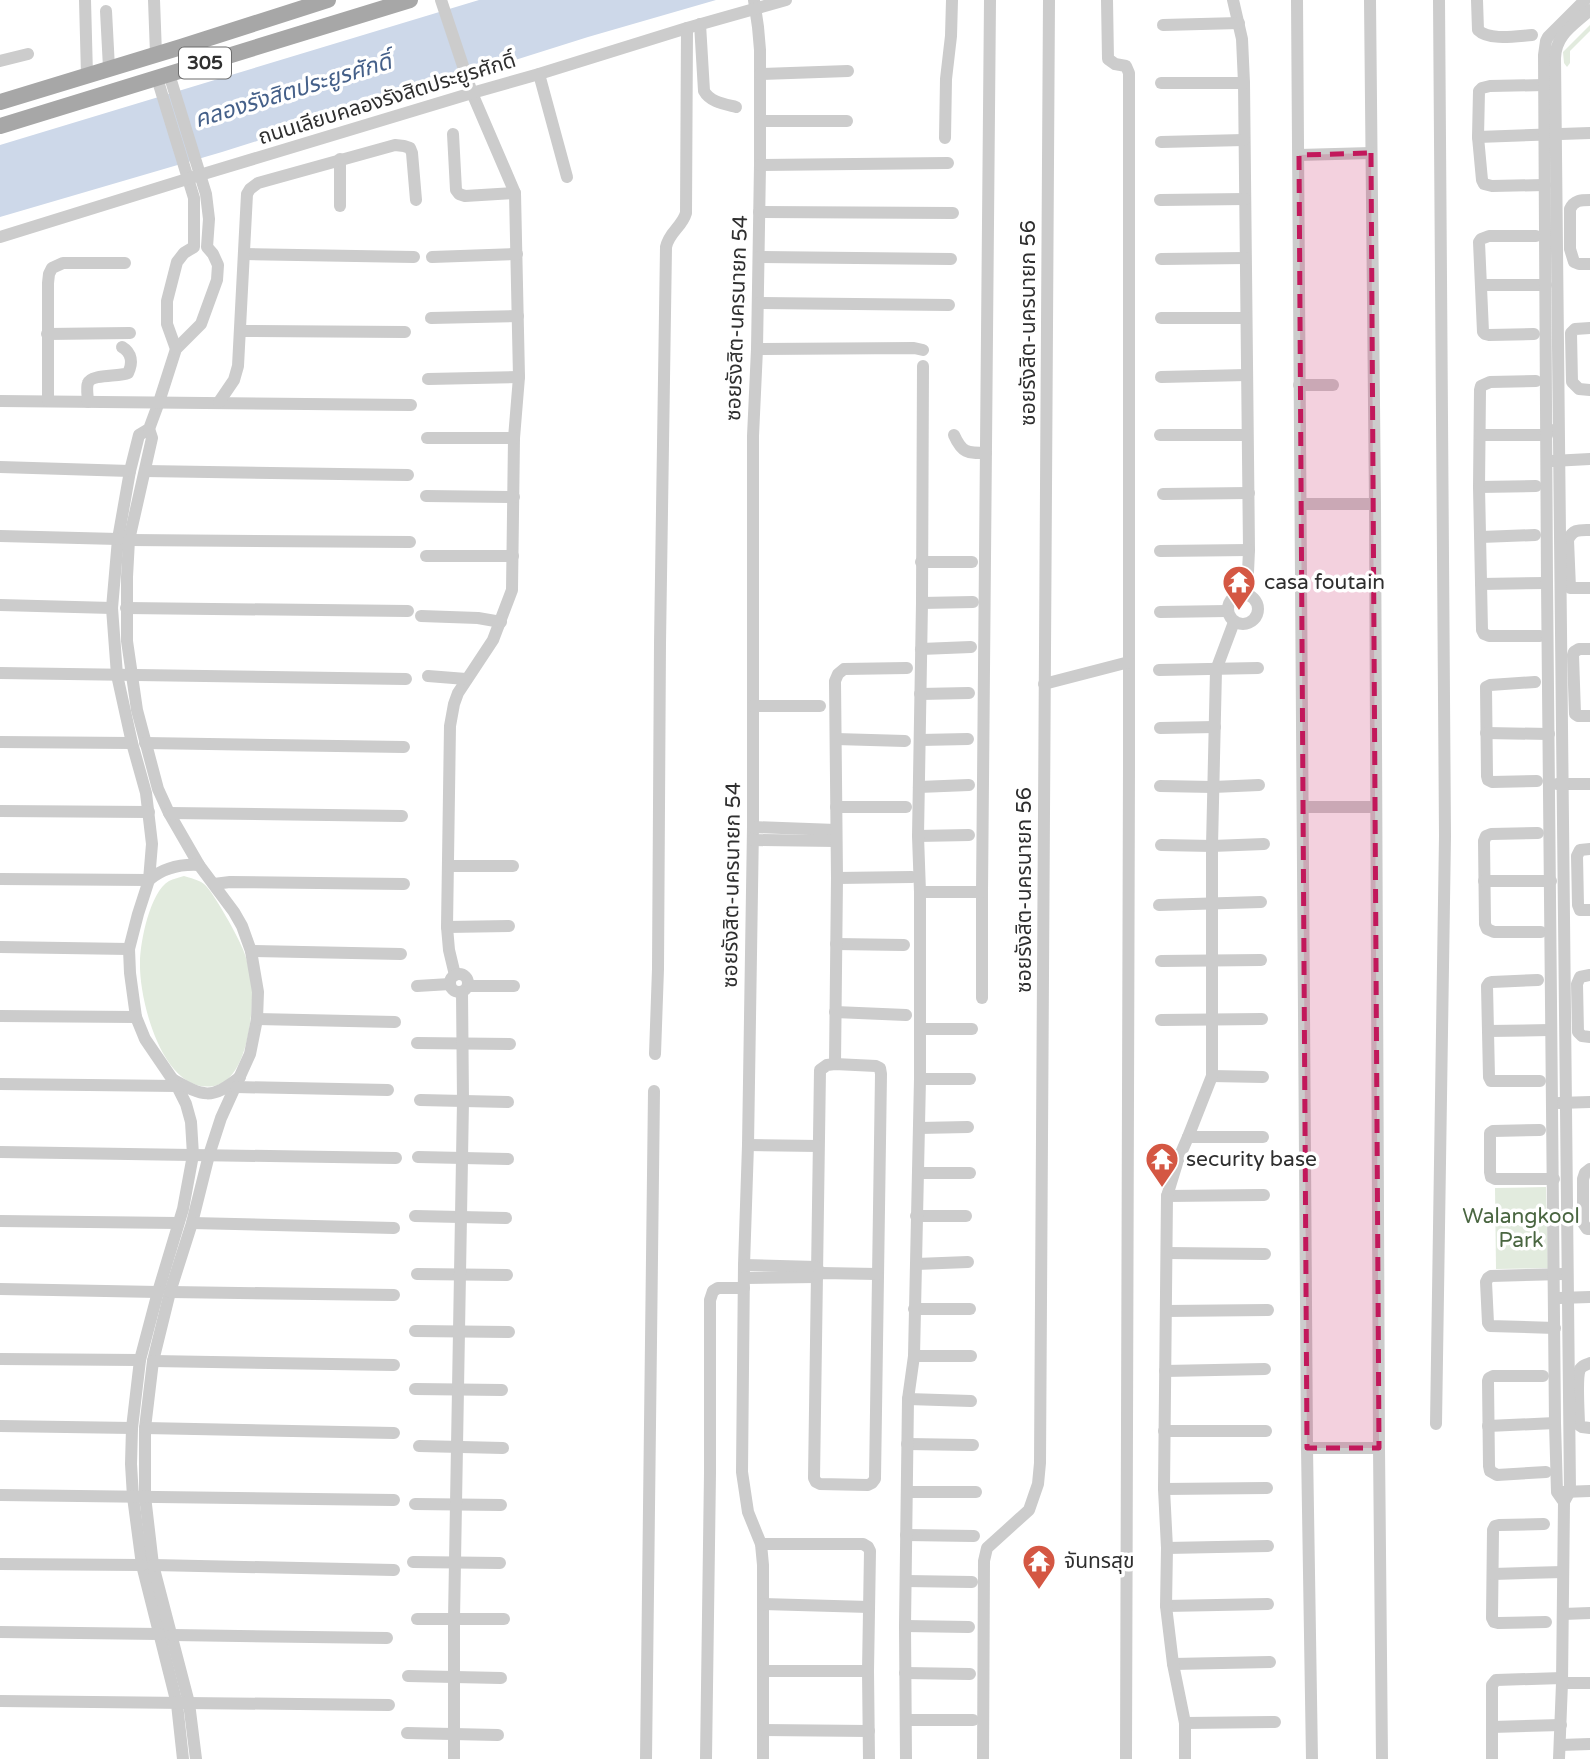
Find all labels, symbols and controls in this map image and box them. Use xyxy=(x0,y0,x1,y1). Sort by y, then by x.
water label: คลองรังสิตประยูรศักดิ์ xyxy=(191,45,401,134)
street label: ถนนเลียบคลองรังสิตประยูรศักดิ์ xyxy=(255,47,519,150)
road number: 305 xyxy=(179,48,231,78)
street label: ซอยรังสิต-นครนายก 54 xyxy=(721,215,753,421)
street label: ซอยรังสิต-นครนายก 56 xyxy=(1016,220,1041,426)
temple icon: casa foutain xyxy=(1220,563,1258,612)
place label: casa foutain xyxy=(1264,570,1385,595)
street label: ซอยรังสิต-นครนายก 54 xyxy=(718,782,746,988)
street label: ซอยรังสิต-นครนายก 56 xyxy=(1012,787,1037,993)
temple icon: security base xyxy=(1143,1140,1181,1189)
place label: security base xyxy=(1186,1147,1317,1172)
park label: Walangkool Park xyxy=(1462,1204,1580,1253)
temple icon: จันทรสุข xyxy=(1020,1542,1058,1591)
place label: จันทรสุข xyxy=(1064,1549,1135,1574)

